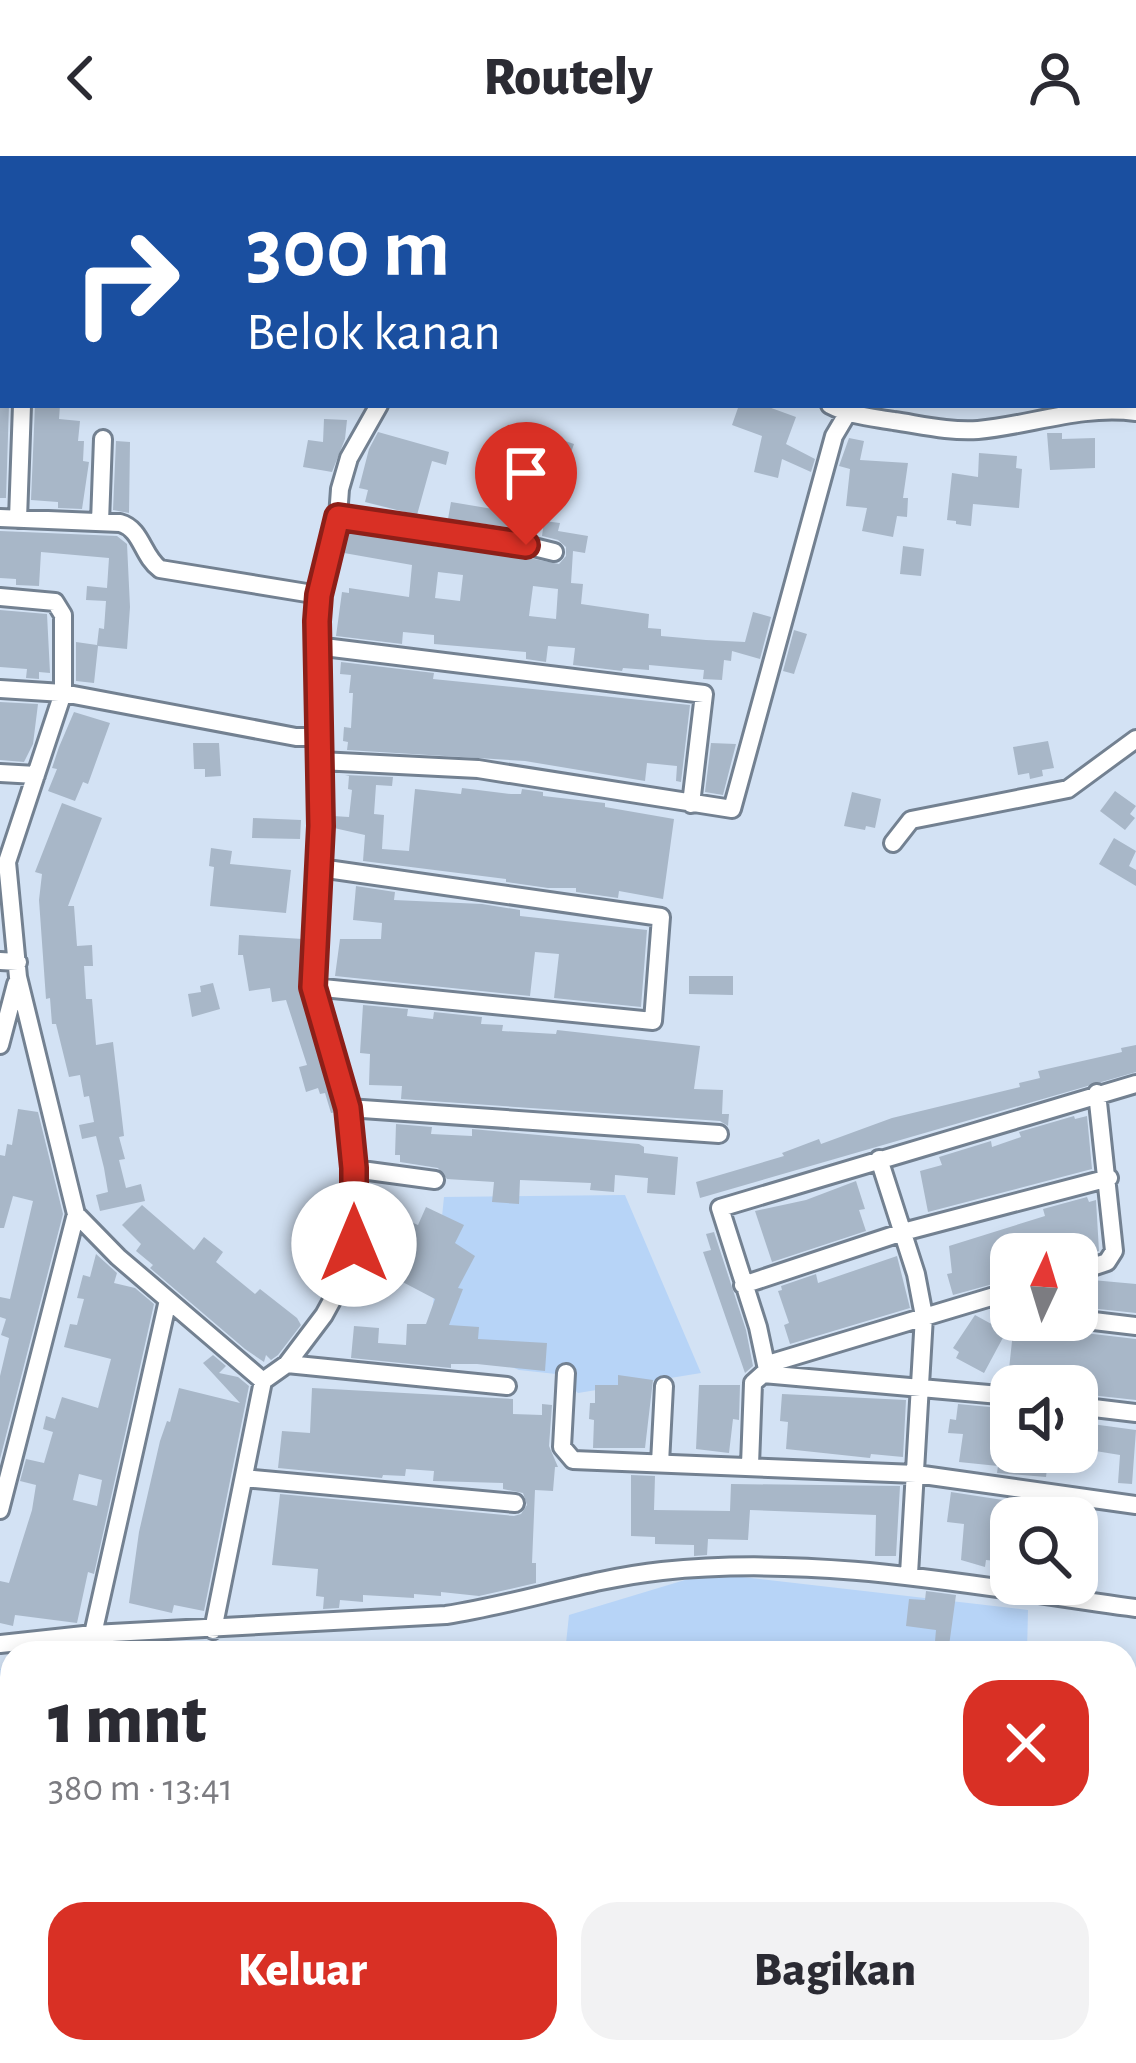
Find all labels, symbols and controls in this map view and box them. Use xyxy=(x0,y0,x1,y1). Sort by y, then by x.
icon: back xyxy=(48,45,114,111)
icon: person xyxy=(1022,45,1088,111)
text: Routely xyxy=(483,51,653,105)
icon: right xyxy=(48,204,204,360)
text: 300 m xyxy=(246,208,450,292)
text: Belok kanan xyxy=(246,306,501,360)
pin xyxy=(475,422,577,545)
icon: arrive xyxy=(493,440,559,506)
position arrow xyxy=(291,1181,417,1307)
north arrow xyxy=(990,1233,1098,1341)
map controls xyxy=(990,1233,1098,1605)
button: sound xyxy=(990,1365,1098,1473)
button: search xyxy=(990,1497,1098,1605)
button: close xyxy=(963,1680,1089,1806)
text: 1 mnt xyxy=(48,1684,207,1756)
text: 380 m · 13:41 xyxy=(48,1769,233,1808)
button: Keluar xyxy=(48,1902,557,2040)
button: Bagikan xyxy=(581,1902,1089,2040)

